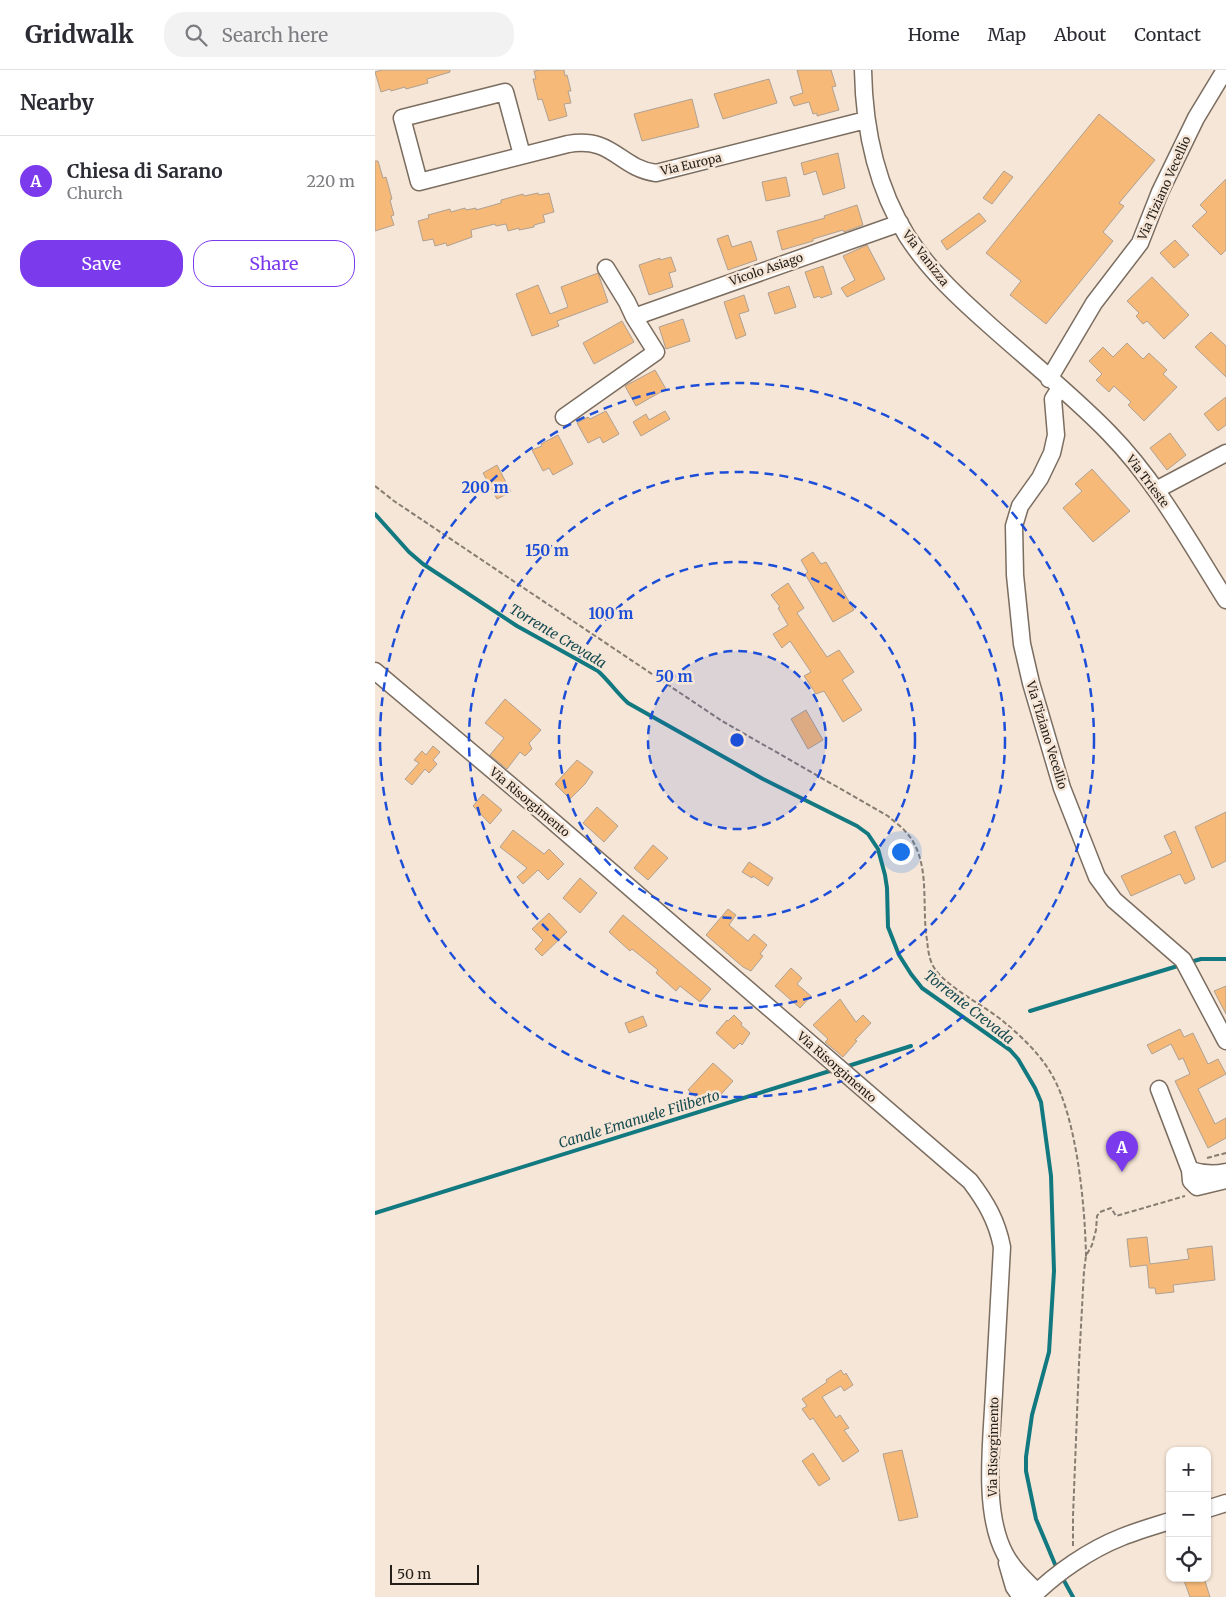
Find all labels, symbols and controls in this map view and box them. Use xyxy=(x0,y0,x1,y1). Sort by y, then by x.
search box xyxy=(164,12,514,57)
text: Gridwalk xyxy=(25,19,134,50)
icon: search xyxy=(182,21,210,49)
text: Search here xyxy=(222,23,328,47)
text: Home xyxy=(908,23,960,46)
text: Map xyxy=(988,23,1026,46)
text: About xyxy=(1054,23,1106,46)
text: Contact xyxy=(1134,23,1201,46)
text: Nearby xyxy=(20,89,94,116)
street label: Via Tiziano Vecellio xyxy=(1134,134,1194,243)
street label: Via Europa xyxy=(658,150,723,179)
text: Chiesa di Sarano xyxy=(67,159,223,183)
text: A xyxy=(30,171,42,191)
text: 220 m xyxy=(307,171,355,191)
text: Church xyxy=(67,183,123,203)
street label: Via Vanizza xyxy=(899,226,953,289)
button: Save xyxy=(20,240,183,287)
button: Share xyxy=(193,240,355,287)
street label: Vicolo Asiago xyxy=(726,249,805,289)
street label: Via Trieste xyxy=(1123,451,1173,510)
text: 200 m xyxy=(461,478,509,497)
text: 150 m xyxy=(525,541,569,560)
water label: Torrente Crevada xyxy=(506,600,610,672)
text: 100 m xyxy=(589,604,633,623)
text: 50 m xyxy=(655,667,693,686)
street label: Via Tiziano Vecellio xyxy=(1023,678,1071,791)
centre of rings xyxy=(728,731,746,749)
street label: Via Risorgimento xyxy=(486,763,573,840)
your location xyxy=(888,839,914,865)
water label: Torrente Crevada xyxy=(920,966,1018,1048)
street label: Via Risorgimento xyxy=(794,1028,880,1105)
water label: Canale Emanuele Filiberto xyxy=(556,1086,722,1152)
pin: A xyxy=(1106,1131,1138,1172)
street label: Via Risorgimento xyxy=(985,1397,1001,1498)
map controls xyxy=(1166,1447,1211,1582)
button: + xyxy=(1166,1447,1211,1492)
button: − xyxy=(1166,1492,1211,1537)
button: locate xyxy=(1166,1537,1211,1582)
scale bar xyxy=(390,1562,479,1585)
text: 50 m xyxy=(397,1565,431,1583)

